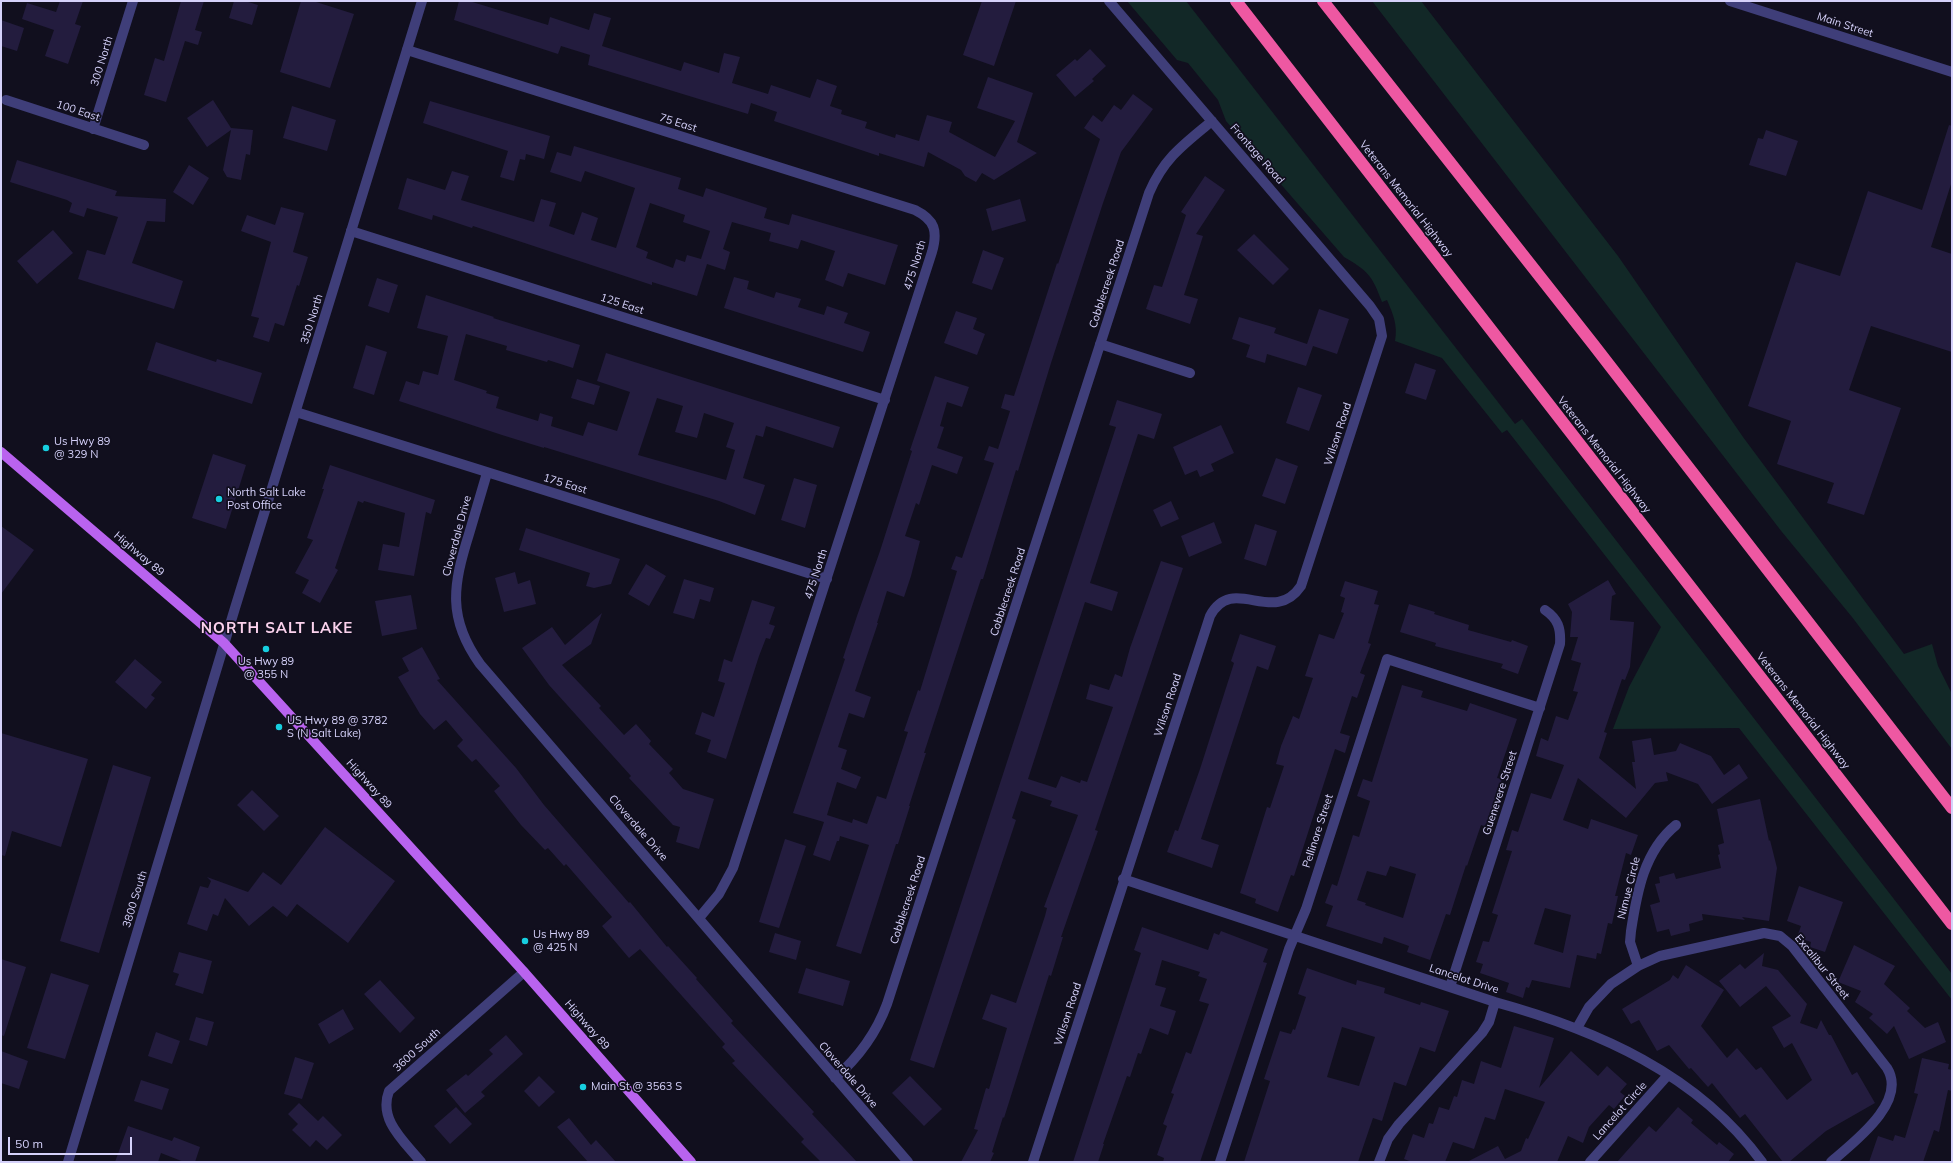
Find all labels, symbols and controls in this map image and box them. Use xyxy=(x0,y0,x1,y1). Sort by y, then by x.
street label: Main Street xyxy=(1815,10,1875,40)
street label: 300 North xyxy=(88,34,116,88)
street label: 100 East xyxy=(55,98,101,124)
street label: 75 East xyxy=(658,111,698,135)
street label: Frontage Road xyxy=(1227,121,1287,187)
street label: Veterans Memorial Highway xyxy=(1356,138,1456,260)
street label: 475 North xyxy=(901,238,929,292)
street label: Cobblecreek Road xyxy=(1086,238,1128,330)
street label: 125 East xyxy=(599,291,645,317)
street label: 350 North xyxy=(298,292,326,346)
street label: Veterans Memorial Highway xyxy=(1554,394,1654,516)
street label: Wilson Road xyxy=(1322,401,1354,467)
place label: Us Hwy 89 @ 329 N xyxy=(54,435,110,461)
marker: Us Hwy 89 @ 329 N xyxy=(41,443,51,453)
street label: 175 East xyxy=(542,471,588,497)
place label: North Salt Lake Post Office xyxy=(227,486,306,512)
marker: North Salt Lake Post Office xyxy=(214,494,224,504)
street label: Cloverdale Drive xyxy=(440,494,474,578)
street label: Highway 89 xyxy=(111,529,167,579)
street label: Cobblecreek Road xyxy=(987,546,1029,638)
street label: 475 North xyxy=(802,547,830,601)
district label: NORTH SALT LAKE xyxy=(201,619,353,637)
marker: Us Hwy 89 @ 355 N xyxy=(261,644,271,654)
street label: Veterans Memorial Highway xyxy=(1753,650,1853,772)
place label: Us Hwy 89 @ 355 N xyxy=(238,655,294,681)
street label: Wilson Road xyxy=(1152,672,1184,738)
place label: US Hwy 89 @ 3782 S (N Salt Lake) xyxy=(287,714,388,740)
marker: US Hwy 89 @ 3782 S (N Salt Lake) xyxy=(274,722,284,732)
street label: Guenevere Street xyxy=(1480,749,1520,837)
street label: Highway 89 xyxy=(343,757,395,811)
street label: Cloverdale Drive xyxy=(606,792,670,864)
street label: Pellinore Street xyxy=(1300,792,1336,870)
street label: Cobblecreek Road xyxy=(887,854,929,946)
street label: Nimue Circle xyxy=(1615,855,1643,921)
street label: 3800 South xyxy=(120,869,150,929)
place label: Us Hwy 89 @ 425 N xyxy=(533,928,589,954)
street label: Excalibur Street xyxy=(1792,932,1852,1002)
marker: Us Hwy 89 @ 425 N xyxy=(520,936,530,946)
street label: Lancelot Drive xyxy=(1427,962,1501,996)
street label: Wilson Road xyxy=(1052,981,1084,1047)
street label: Highway 89 xyxy=(562,997,612,1053)
street label: 3600 South xyxy=(391,1025,443,1075)
street label: Cloverdale Drive xyxy=(816,1039,880,1111)
street label: Lancelot Circle xyxy=(1590,1079,1650,1143)
place label: Main St @ 3563 S xyxy=(591,1080,682,1094)
marker: Main St @ 3563 S xyxy=(578,1082,588,1092)
scale bar xyxy=(10,1129,134,1155)
text: 50 m xyxy=(15,1136,43,1151)

